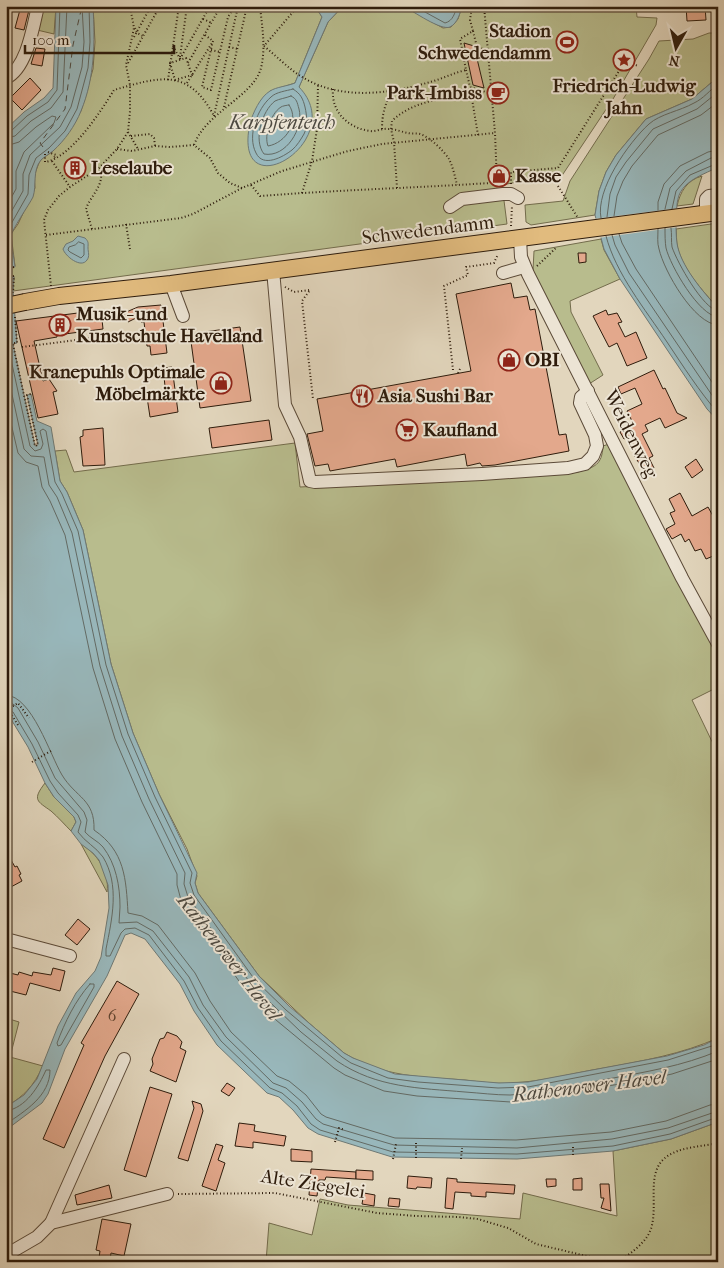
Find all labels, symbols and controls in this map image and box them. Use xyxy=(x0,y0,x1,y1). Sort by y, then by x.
place label: Stadion Schwedendamm xyxy=(418,20,552,64)
scale bar xyxy=(25,22,174,54)
north arrow xyxy=(652,22,702,72)
sports icon: Stadion Schwedendamm xyxy=(555,30,579,54)
text: 100 m xyxy=(32,31,70,49)
place icon: Friedrich-Ludwig Jahn xyxy=(612,48,636,72)
text: N xyxy=(667,51,681,70)
place label: Friedrich-Ludwig Jahn xyxy=(551,75,696,119)
cafe icon: Park-Imbiss xyxy=(486,81,510,105)
place label: Park-Imbiss xyxy=(387,82,482,104)
water label: Karpfenteich xyxy=(227,111,335,134)
building icon: Leselaube xyxy=(63,156,87,180)
place label: Leselaube xyxy=(91,157,173,179)
shop icon: Kasse xyxy=(487,164,511,188)
place label: Kasse xyxy=(515,165,562,187)
street label: Schwedendamm xyxy=(361,211,496,249)
place label: Musik- und Kunstschule Havelland xyxy=(75,303,263,347)
building icon: Musik- und Kunstschule Havelland xyxy=(48,313,72,337)
shop icon: OBI xyxy=(497,348,521,372)
place label: OBI xyxy=(525,349,560,371)
place label: Kranepuhls Optimale Möbelmärkte xyxy=(29,361,206,405)
shop icon: Kranepuhls Optimale Möbelmärkte xyxy=(209,371,233,395)
restaurant icon: Asia Sushi Bar xyxy=(350,384,374,408)
place label: Asia Sushi Bar xyxy=(377,385,494,407)
street label: Weidenweg xyxy=(599,385,663,483)
supermarket icon: Kaufland xyxy=(395,418,419,442)
place label: Kaufland xyxy=(423,419,498,441)
water label: Rathenower Havel xyxy=(171,888,287,1027)
house number: 6 xyxy=(108,1006,117,1025)
water label: Rathenower Havel xyxy=(509,1065,669,1107)
street label: Alte Ziegelei xyxy=(258,1165,367,1203)

